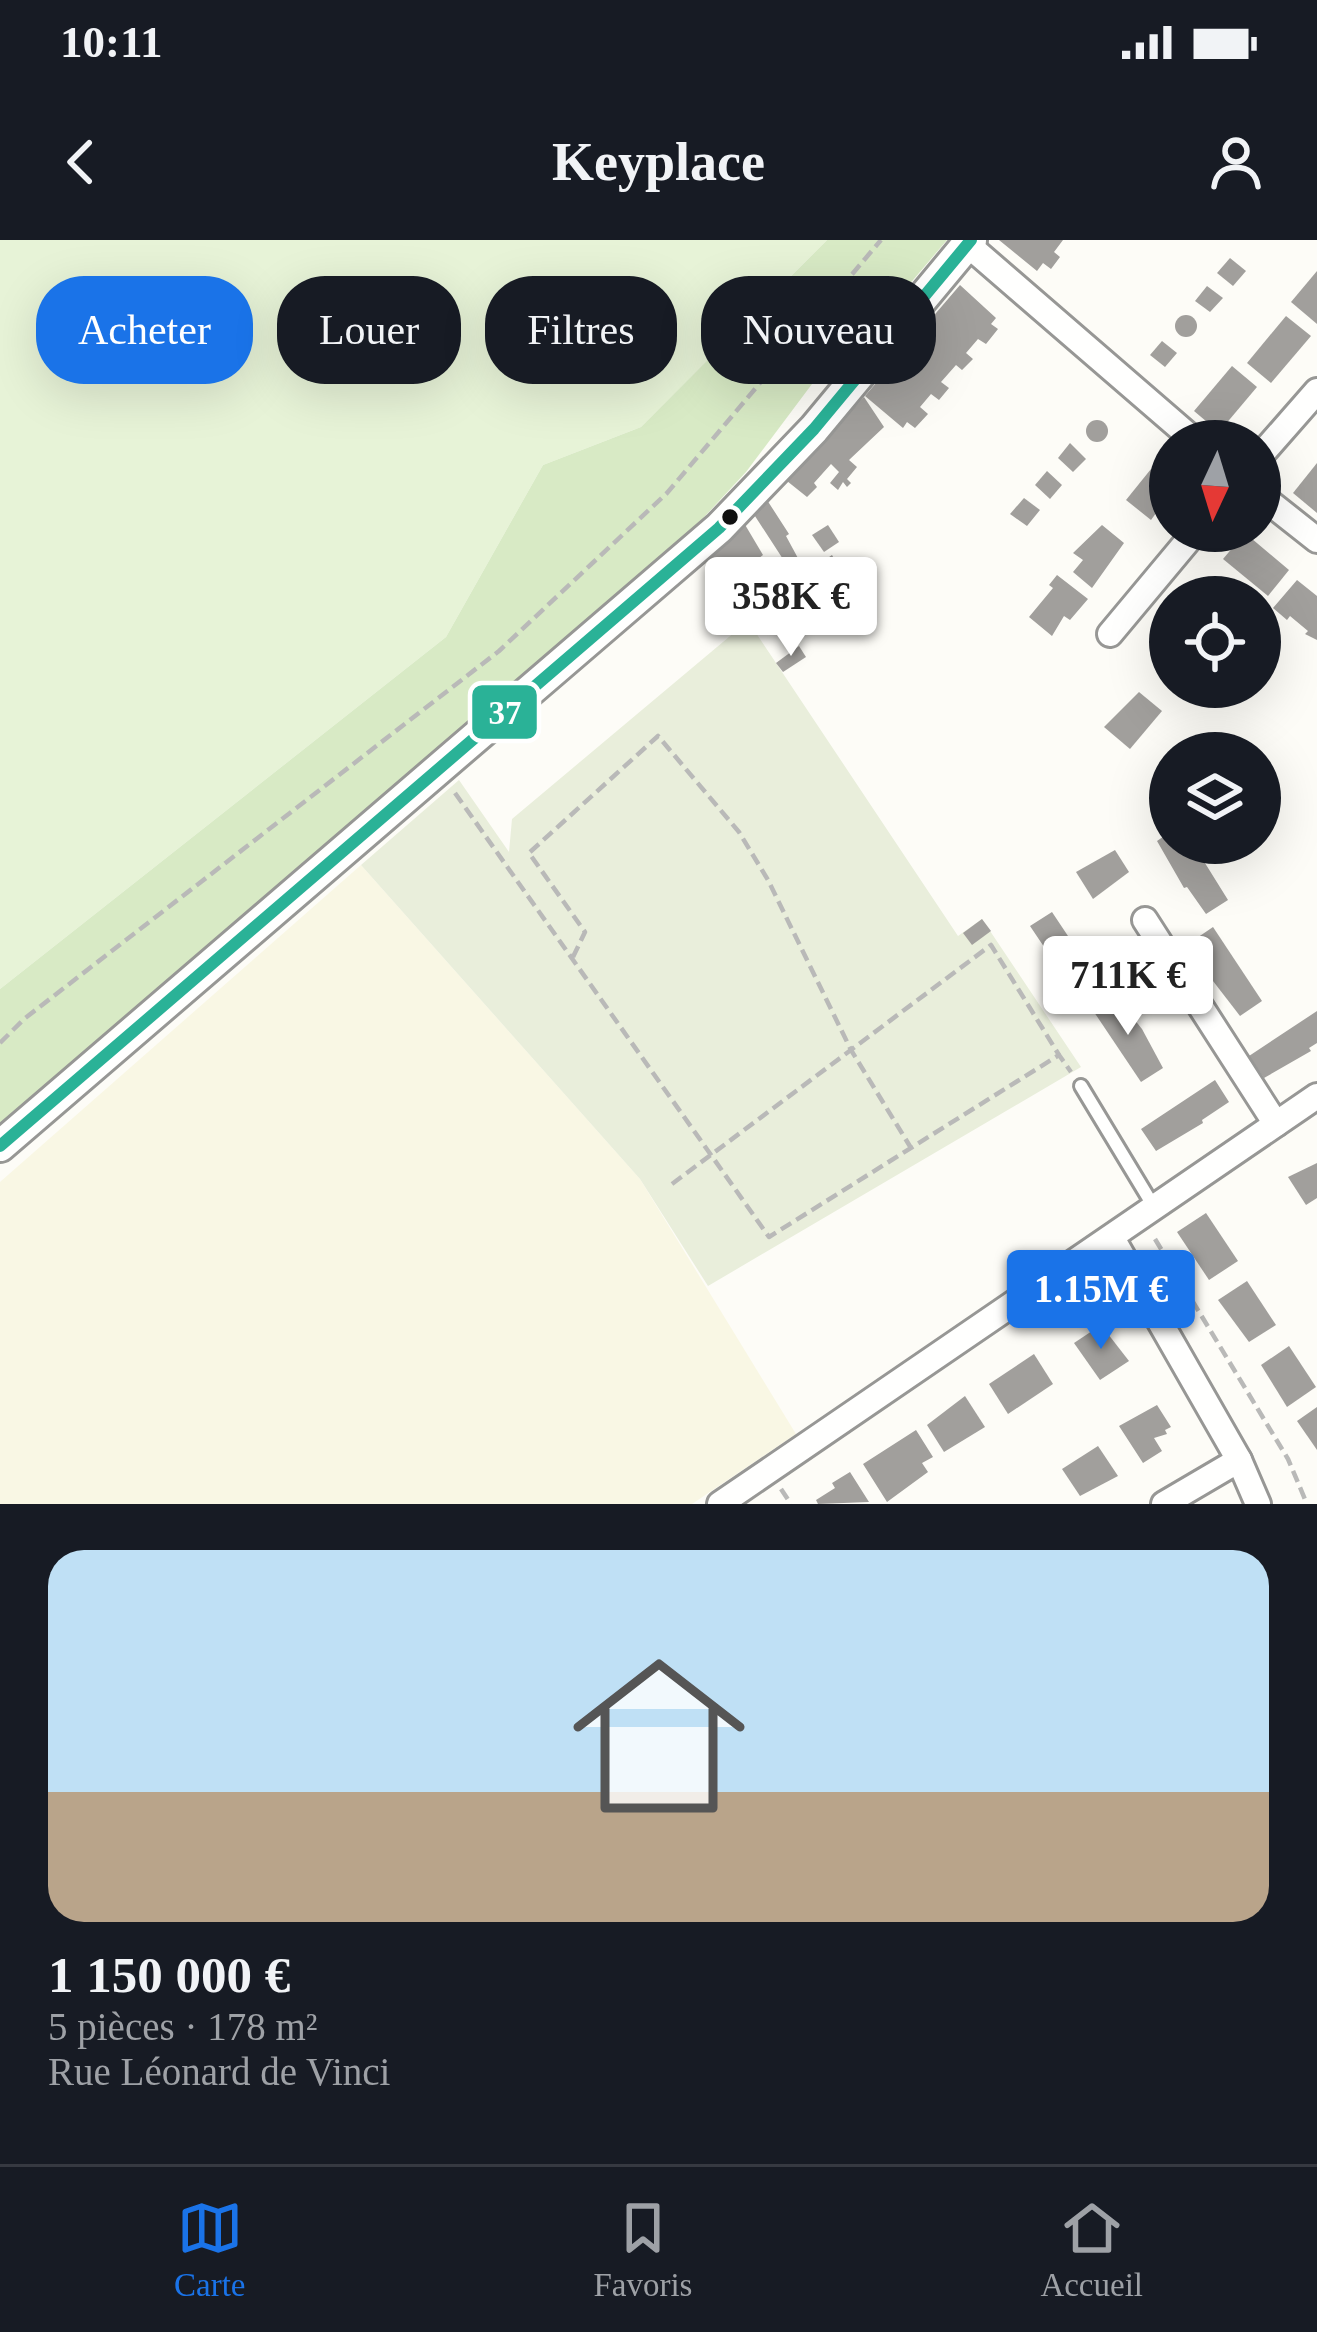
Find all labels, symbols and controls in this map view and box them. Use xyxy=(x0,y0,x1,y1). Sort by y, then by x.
text: 10:11 xyxy=(60,17,163,67)
icon: back xyxy=(48,129,114,195)
icon: person xyxy=(1203,129,1269,195)
text: Keyplace xyxy=(552,132,765,192)
chip: Acheter xyxy=(36,276,253,384)
chip: Louer xyxy=(277,276,461,384)
chip: Filtres xyxy=(485,276,677,384)
chip: Nouveau xyxy=(701,276,936,384)
north arrow xyxy=(1149,420,1281,552)
map controls xyxy=(1149,420,1281,864)
unlabelled marker xyxy=(719,506,741,528)
pin: 358K € xyxy=(693,557,889,659)
text: 358K € xyxy=(732,574,850,617)
button: locate xyxy=(1149,576,1281,708)
line badge: 37 xyxy=(470,683,539,741)
text: 37 xyxy=(489,695,522,731)
button: layers xyxy=(1149,732,1281,864)
pin: 711K € xyxy=(1030,936,1226,1038)
text: 711K € xyxy=(1070,953,1186,996)
pin: 1.15M € xyxy=(990,1250,1212,1352)
text: 1.15M € xyxy=(1034,1267,1168,1310)
icon: home xyxy=(551,1628,767,1844)
text: 1 150 000 € xyxy=(48,1947,290,2003)
text: 5 pièces · 178 m² xyxy=(48,2005,317,2048)
text: Rue Léonard de Vinci xyxy=(48,2050,390,2093)
tab: Carte xyxy=(174,2195,245,2304)
tab: Favoris xyxy=(593,2195,692,2304)
tab: Accueil xyxy=(1040,2195,1143,2304)

